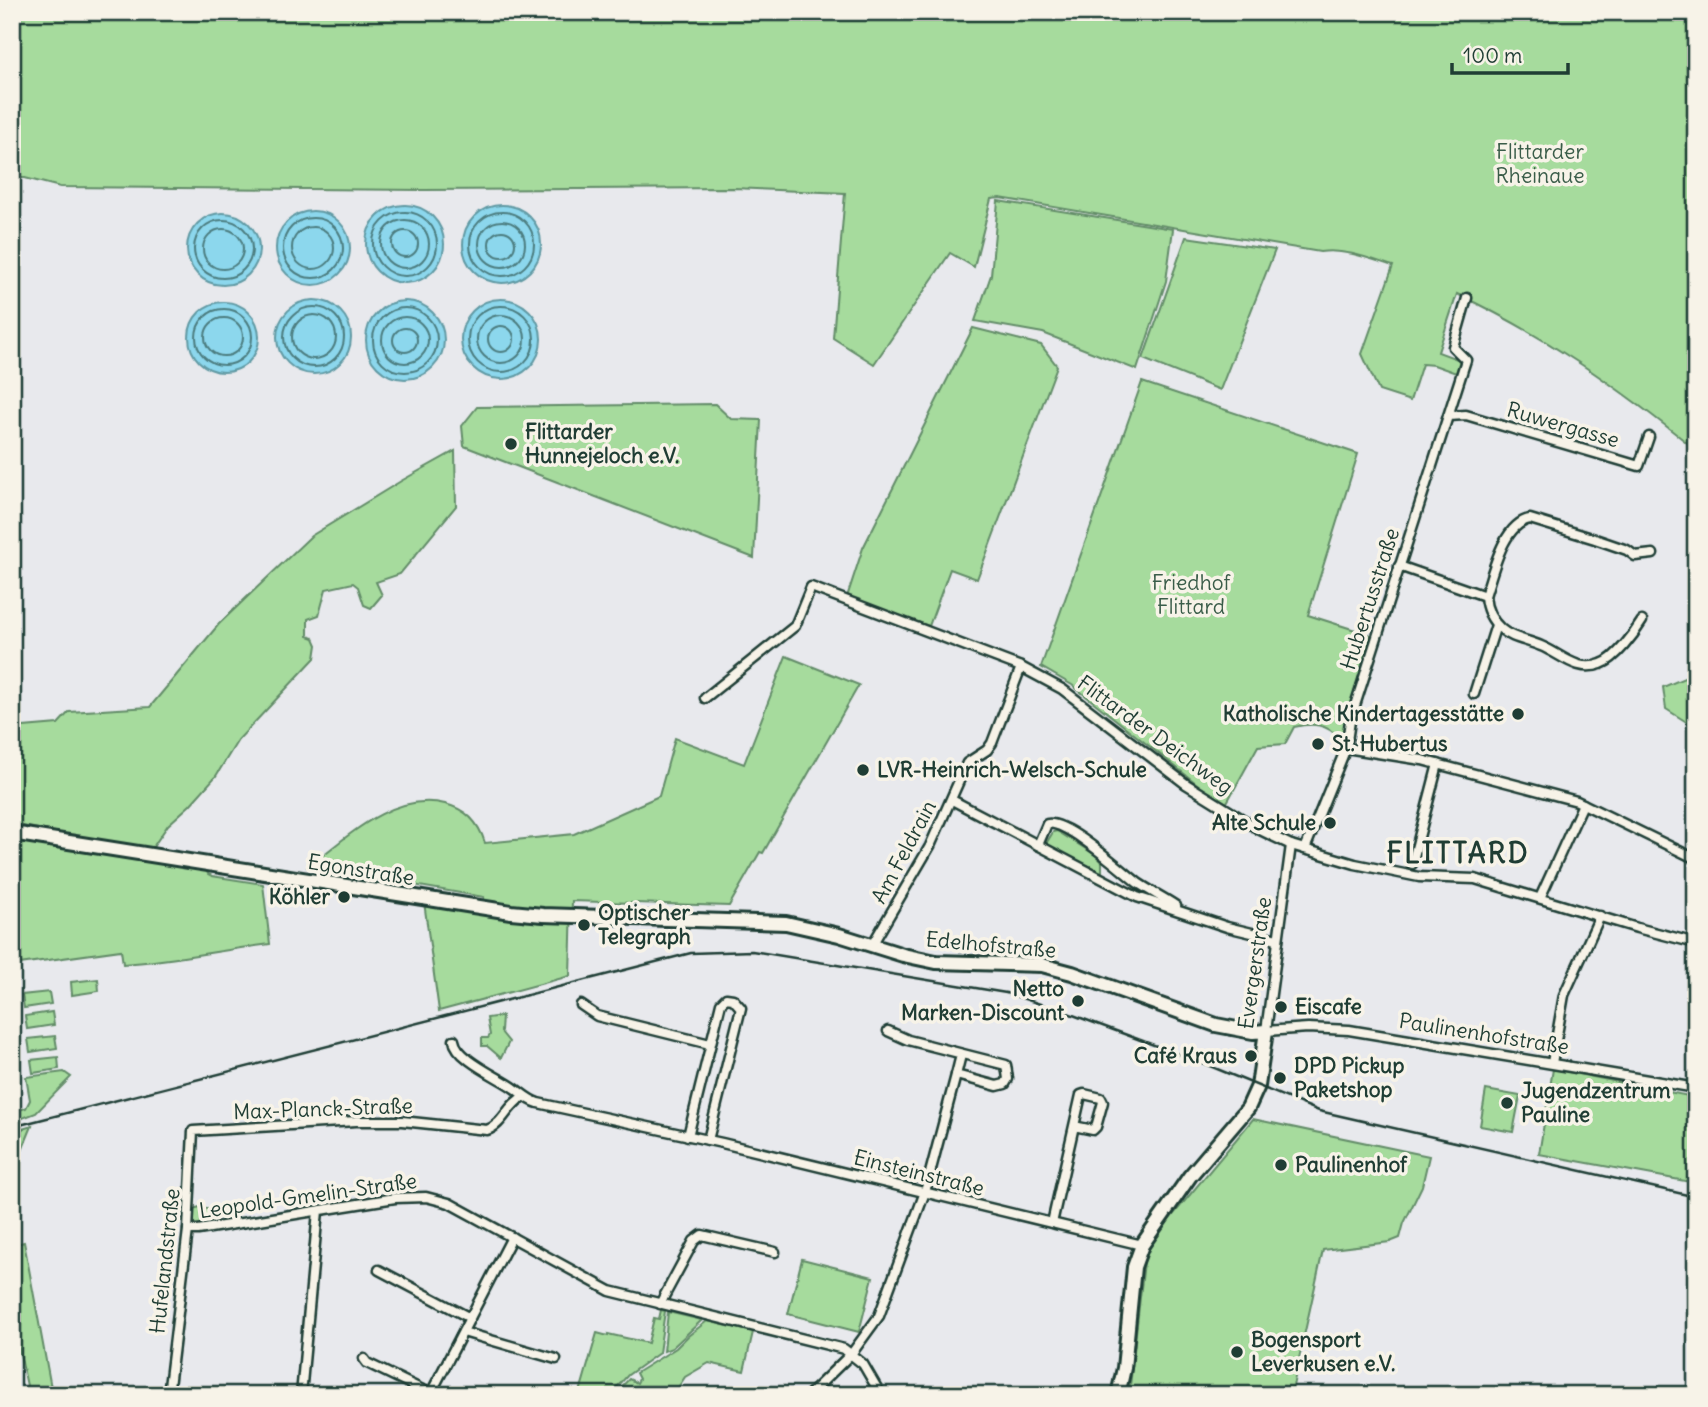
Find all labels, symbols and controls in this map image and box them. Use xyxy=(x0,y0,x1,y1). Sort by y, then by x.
scale bar xyxy=(1452,32,1568,76)
text: 100 m xyxy=(1463,42,1522,69)
park label: Flittarder Rheinaue xyxy=(1495,138,1585,189)
street label: Ruwergasse xyxy=(1504,396,1623,453)
place label: Flittarder Hunnejeloch e.V. xyxy=(525,418,679,469)
marker: Flittarder Hunnejeloch e.V. xyxy=(503,436,519,452)
street label: Hubertusstraße xyxy=(1334,525,1405,673)
park label: Friedhof Flittard xyxy=(1152,569,1231,620)
street label: Flittarder Deichweg xyxy=(1072,669,1238,800)
place label: Katholische Kindertagesstätte xyxy=(1223,700,1504,727)
marker: Katholische Kindertagesstätte xyxy=(1510,706,1526,722)
place label: St. Hubertus xyxy=(1332,730,1448,757)
marker: St. Hubertus xyxy=(1310,736,1326,752)
place label: LVR-Heinrich-Welsch-Schule xyxy=(877,756,1147,783)
marker: LVR-Heinrich-Welsch-Schule xyxy=(855,762,871,778)
street label: Am Feldrain xyxy=(865,795,942,908)
place label: Alte Schule xyxy=(1212,809,1316,836)
marker: Alte Schule xyxy=(1322,815,1338,831)
district label: FLITTARD xyxy=(1386,835,1530,871)
street label: Egonstraße xyxy=(306,848,416,891)
place label: Köhler xyxy=(269,883,330,910)
marker: Köhler xyxy=(336,889,352,905)
street label: Evergerstraße xyxy=(1232,895,1277,1031)
place label: Optischer Telegraph xyxy=(598,899,691,950)
marker: Optischer Telegraph xyxy=(576,917,592,933)
street label: Edelhofstraße xyxy=(925,925,1057,964)
place label: Netto Marken-Discount xyxy=(901,975,1065,1026)
marker: Netto Marken-Discount xyxy=(1070,993,1086,1009)
place label: Eiscafe xyxy=(1295,993,1362,1020)
marker: Eiscafe xyxy=(1273,999,1289,1015)
street label: Paulinenhofstraße xyxy=(1397,1007,1571,1060)
place label: Café Kraus xyxy=(1134,1042,1237,1069)
marker: Café Kraus xyxy=(1243,1048,1259,1064)
place label: DPD Pickup Paketshop xyxy=(1294,1052,1404,1103)
marker: DPD Pickup Paketshop xyxy=(1272,1070,1288,1086)
place label: Jugendzentrum Pauline xyxy=(1521,1077,1671,1128)
street label: Max-Planck-Straße xyxy=(233,1092,413,1125)
marker: Jugendzentrum Pauline xyxy=(1499,1095,1515,1111)
street label: Einsteinstraße xyxy=(851,1143,987,1202)
place label: Paulinenhof xyxy=(1295,1151,1408,1178)
marker: Paulinenhof xyxy=(1273,1157,1289,1173)
street label: Leopold-Gmelin-Straße xyxy=(197,1167,419,1224)
street label: Hufelandstraße xyxy=(143,1187,186,1335)
place label: Bogensport Leverkusen e.V. xyxy=(1251,1326,1395,1377)
marker: Bogensport Leverkusen e.V. xyxy=(1229,1344,1245,1360)

